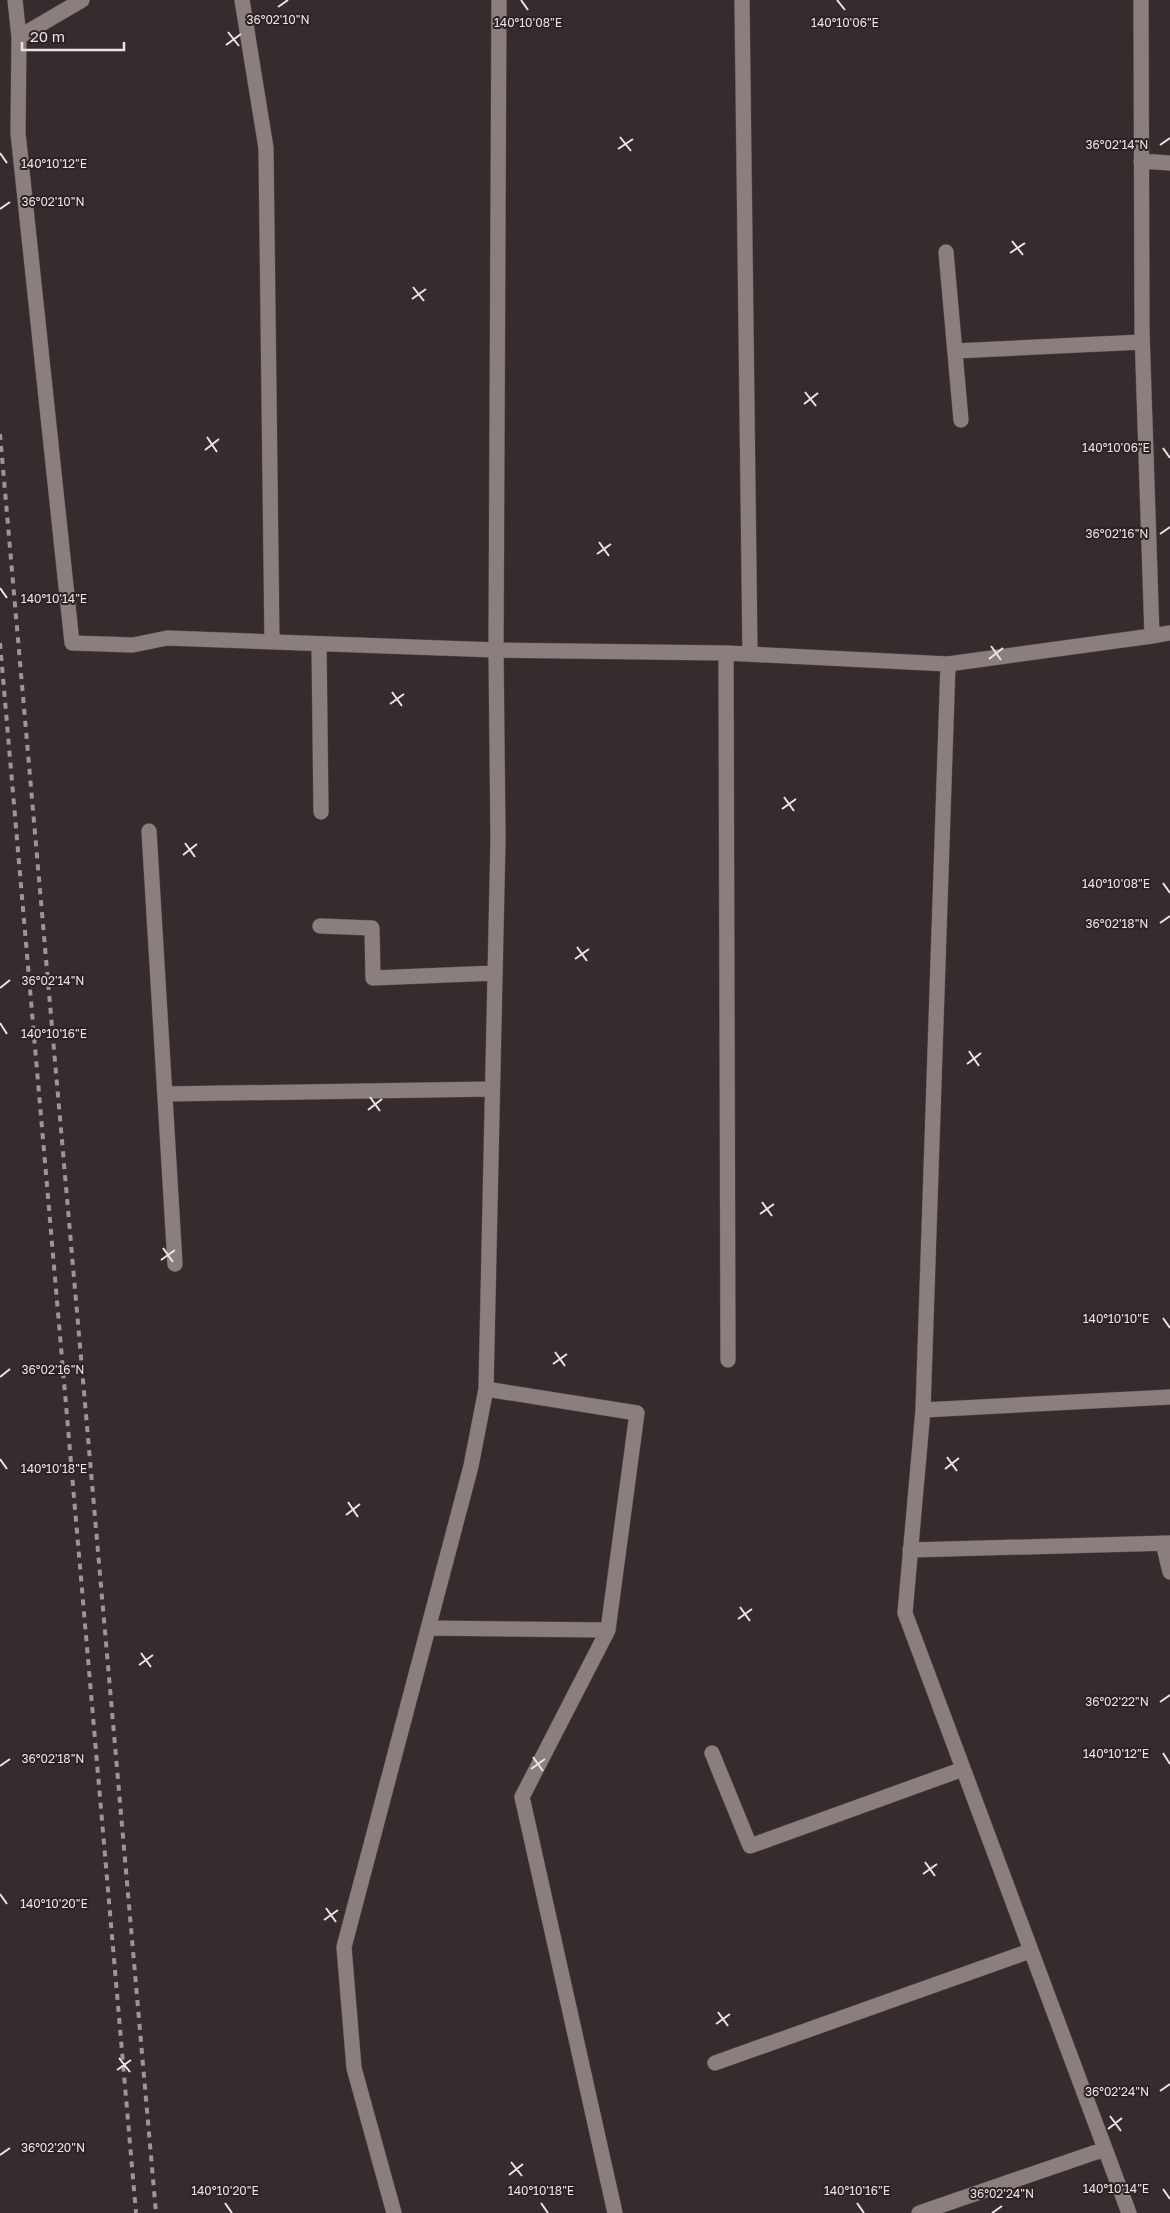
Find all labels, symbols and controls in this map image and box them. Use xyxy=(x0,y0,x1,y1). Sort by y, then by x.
text: 36°02'10"N xyxy=(246,12,310,27)
text: 140°10'08"E xyxy=(494,15,562,30)
text: 140°10'06"E xyxy=(811,15,879,30)
scale bar xyxy=(22,20,125,52)
text: 20 m xyxy=(30,27,65,45)
text: 36°02'14"N xyxy=(1086,137,1148,152)
text: 140°10'12"E xyxy=(21,156,87,171)
text: 36°02'10"N xyxy=(21,194,85,209)
text: 140°10'06"E xyxy=(1082,440,1150,455)
text: 36°02'16"N xyxy=(1086,526,1148,541)
text: 140°10'14"E xyxy=(21,591,87,606)
text: 140°10'08"E xyxy=(1082,876,1150,891)
text: 36°02'18"N xyxy=(1086,916,1148,931)
text: 36°02'14"N xyxy=(22,973,84,988)
text: 140°10'16"E xyxy=(21,1026,87,1041)
text: 140°10'10"E xyxy=(1083,1311,1149,1326)
text: 36°02'16"N xyxy=(22,1362,84,1377)
text: 140°10'18"E xyxy=(21,1461,87,1476)
text: 36°02'22"N xyxy=(1085,1694,1149,1709)
text: 140°10'12"E xyxy=(1083,1746,1149,1761)
text: 36°02'18"N xyxy=(22,1751,84,1766)
text: 140°10'20"E xyxy=(20,1896,88,1911)
text: 36°02'24"N xyxy=(1085,2084,1149,2099)
text: 36°02'20"N xyxy=(21,2140,85,2155)
text: 140°10'14"E xyxy=(1083,2181,1149,2196)
text: 140°10'20"E xyxy=(191,2183,259,2198)
text: 140°10'18"E xyxy=(508,2183,574,2198)
text: 140°10'16"E xyxy=(824,2183,890,2198)
text: 36°02'24"N xyxy=(970,2186,1034,2201)

